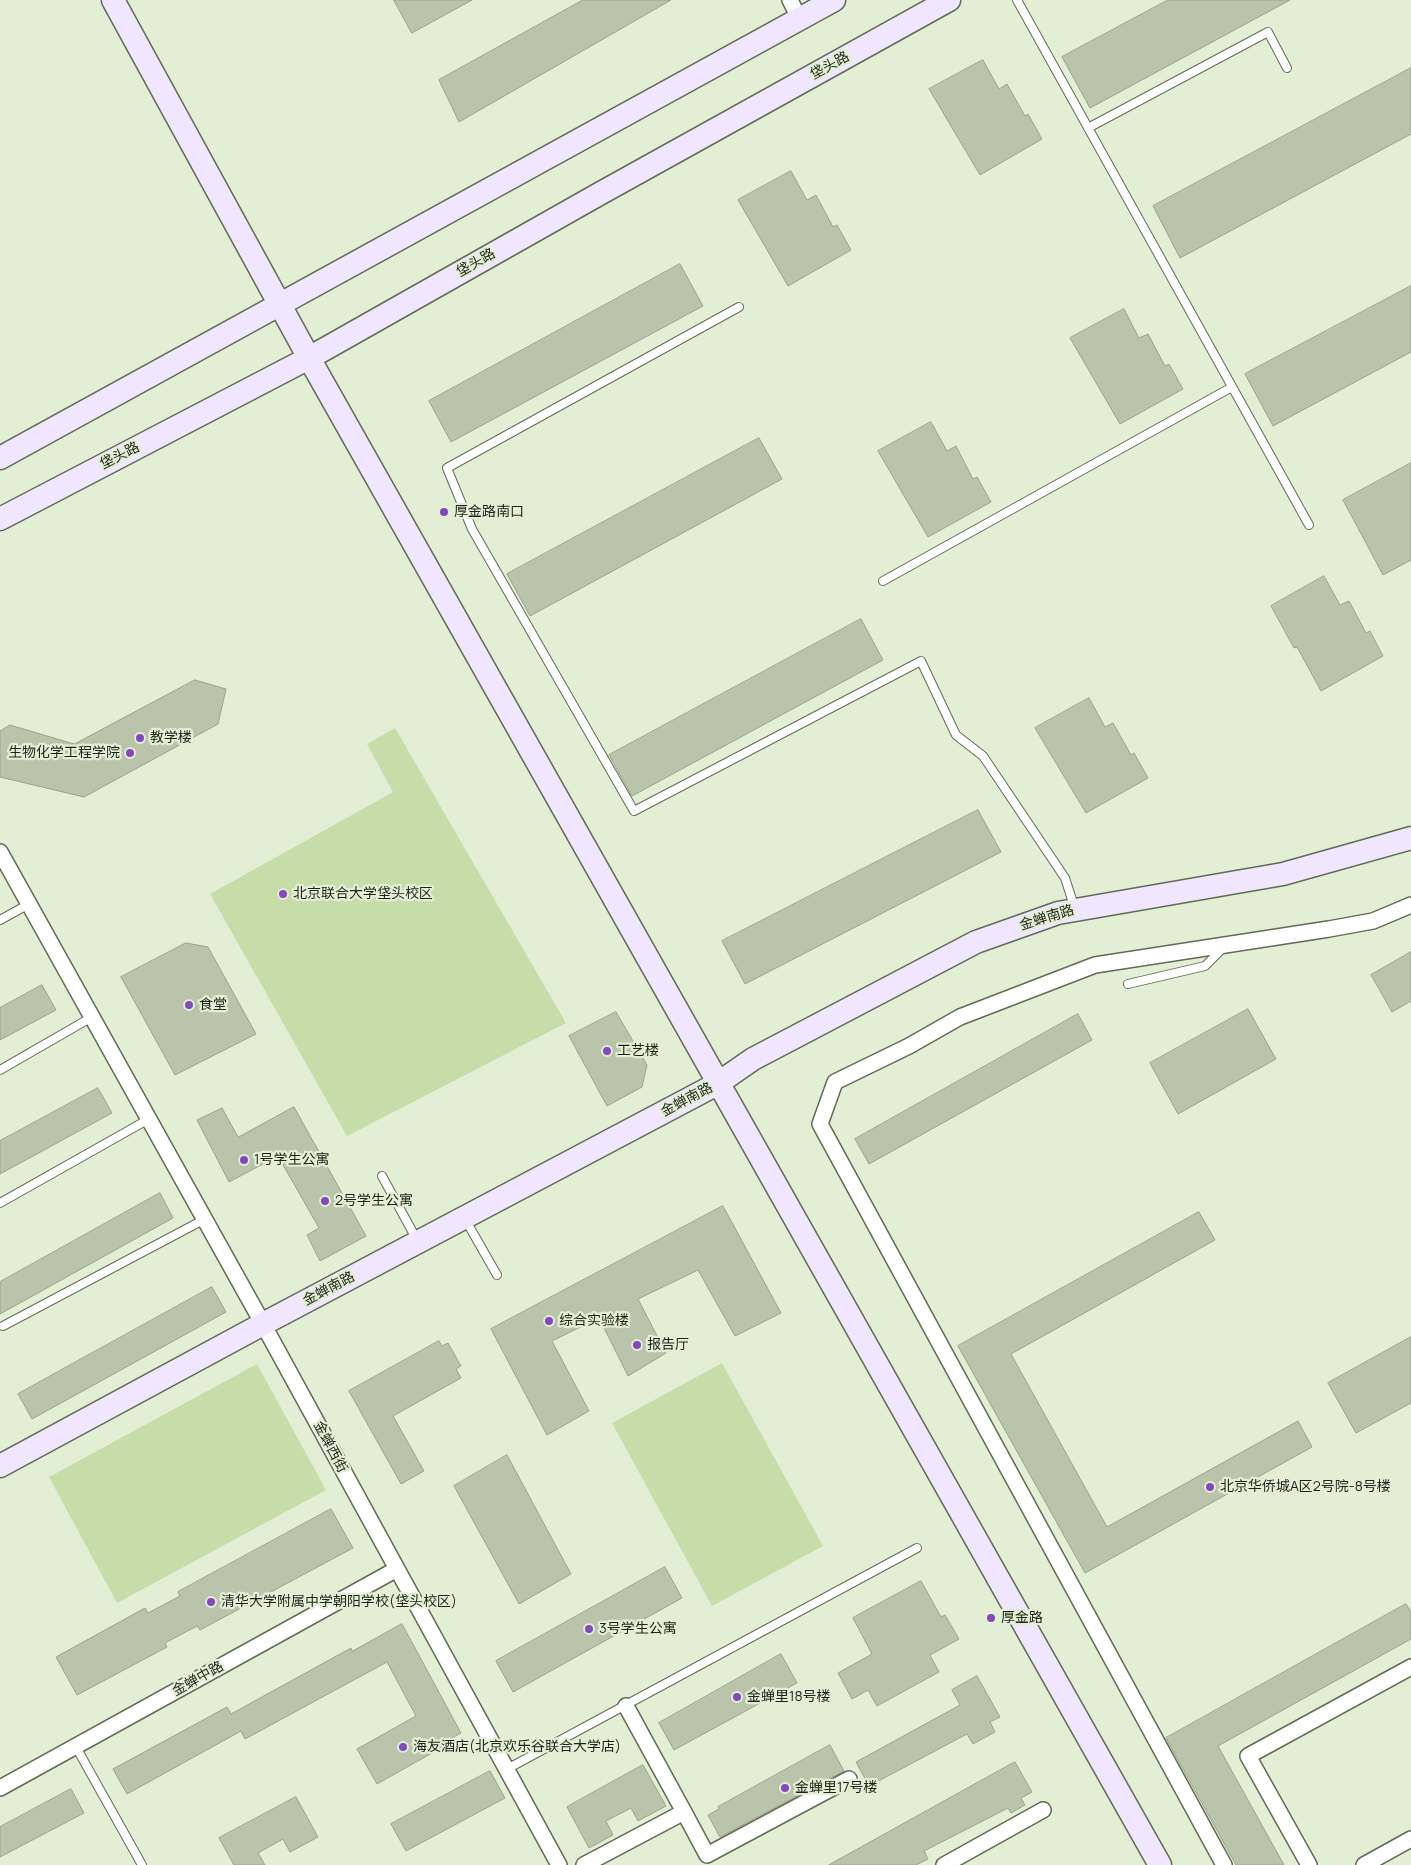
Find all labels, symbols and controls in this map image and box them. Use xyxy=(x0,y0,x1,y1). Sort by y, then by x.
street label: 垡头路 xyxy=(808,48,852,84)
street label: 垡头路 xyxy=(454,245,498,281)
street label: 垡头路 xyxy=(97,439,143,473)
place label: 厚金路南口 xyxy=(454,504,524,520)
marker: 厚金路南口 xyxy=(438,506,450,518)
place label: 教学楼 xyxy=(150,730,192,746)
marker: 教学楼 xyxy=(134,732,146,744)
place label: 生物化学工程学院 xyxy=(8,745,120,761)
marker: 生物化学工程学院 xyxy=(124,747,136,759)
place label: 北京联合大学垡头校区 xyxy=(293,886,433,902)
marker: 北京联合大学垡头校区 xyxy=(277,888,289,900)
street label: 金蝉南路 xyxy=(1018,902,1076,934)
place label: 食堂 xyxy=(199,997,227,1013)
marker: 食堂 xyxy=(183,999,195,1011)
place label: 工艺楼 xyxy=(617,1043,659,1059)
marker: 工艺楼 xyxy=(601,1045,613,1057)
street label: 金蝉南路 xyxy=(658,1079,716,1121)
place label: 1号学生公寓 xyxy=(254,1152,329,1168)
marker: 1号学生公寓 xyxy=(238,1154,250,1166)
place label: 2号学生公寓 xyxy=(335,1193,413,1209)
marker: 2号学生公寓 xyxy=(319,1195,331,1207)
street label: 金蝉南路 xyxy=(300,1268,358,1310)
place label: 综合实验楼 xyxy=(559,1313,629,1329)
marker: 综合实验楼 xyxy=(543,1315,555,1327)
place label: 报告厅 xyxy=(647,1337,689,1353)
marker: 报告厅 xyxy=(631,1339,643,1351)
street label: 金蝉西街 xyxy=(309,1418,351,1476)
place label: 北京华侨城A区2号院-8号楼 xyxy=(1220,1479,1391,1495)
marker: 北京华侨城A区2号院-8号楼 xyxy=(1204,1481,1216,1493)
place label: 清华大学附属中学朝阳学校(垡头校区) xyxy=(221,1594,457,1610)
marker: 清华大学附属中学朝阳学校(垡头校区) xyxy=(205,1596,217,1608)
place label: 厚金路 xyxy=(1001,1610,1043,1626)
marker: 厚金路 xyxy=(985,1612,997,1624)
place label: 3号学生公寓 xyxy=(599,1621,677,1637)
marker: 3号学生公寓 xyxy=(583,1623,595,1635)
street label: 金蝉中路 xyxy=(169,1658,227,1700)
place label: 金蝉里18号楼 xyxy=(747,1689,831,1705)
marker: 金蝉里18号楼 xyxy=(731,1691,743,1703)
place label: 海友酒店(北京欢乐谷联合大学店) xyxy=(413,1739,621,1755)
marker: 海友酒店(北京欢乐谷联合大学店) xyxy=(397,1741,409,1753)
place label: 金蝉里17号楼 xyxy=(795,1780,877,1796)
marker: 金蝉里17号楼 xyxy=(779,1782,791,1794)

